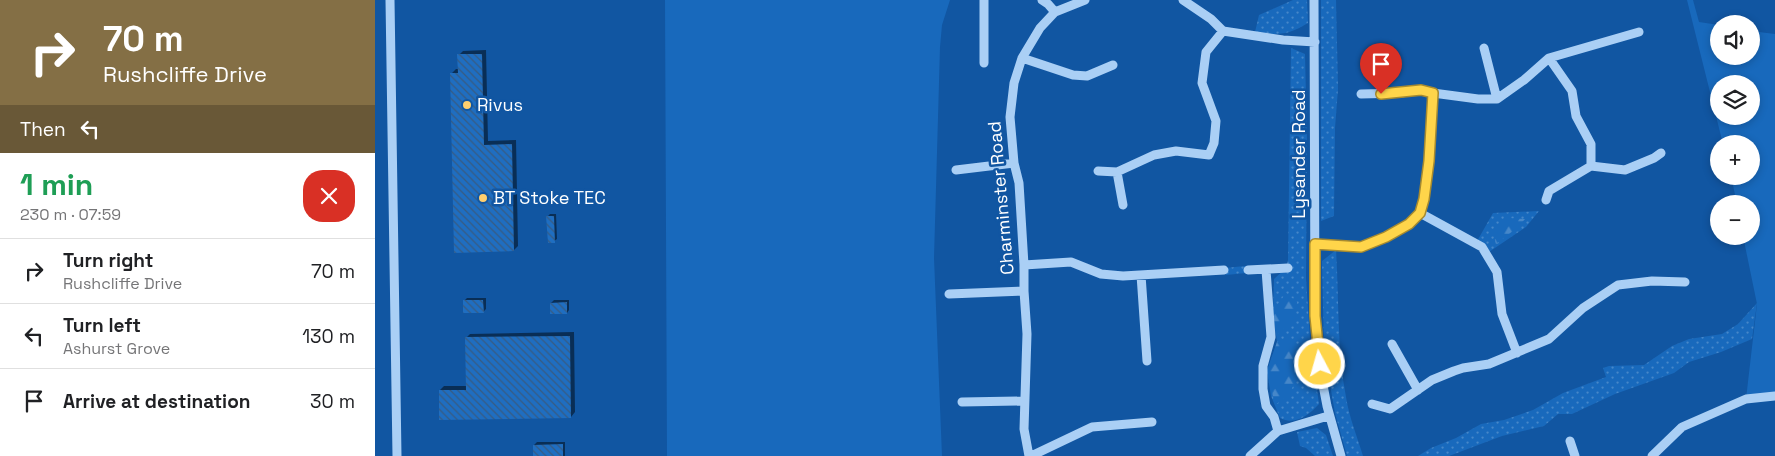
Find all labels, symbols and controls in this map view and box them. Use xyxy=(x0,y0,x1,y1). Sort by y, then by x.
map controls xyxy=(1710,15,1760,245)
button: sound xyxy=(1710,15,1760,65)
text: 70 m xyxy=(103,17,184,61)
icon: right xyxy=(20,20,85,85)
pin xyxy=(1360,43,1402,94)
icon: arrive xyxy=(1367,50,1395,78)
text: Rushcliffe Drive xyxy=(103,60,267,88)
button: layers xyxy=(1710,75,1760,125)
street label: Lysander Road xyxy=(1287,89,1310,219)
place label: Rivus xyxy=(477,93,523,116)
marker: Rivus xyxy=(461,99,473,111)
icon: left xyxy=(76,115,104,143)
text: Then xyxy=(20,117,66,142)
street label: Charminster Road xyxy=(982,120,1019,276)
button: + xyxy=(1710,135,1760,185)
text: 1 min xyxy=(20,165,93,204)
button: close xyxy=(303,170,355,222)
place label: BT Stoke TEC xyxy=(493,186,606,209)
marker: BT Stoke TEC xyxy=(477,192,489,204)
button: − xyxy=(1710,195,1760,245)
text: 230 m · 07:59 xyxy=(20,204,121,225)
text: Turn right xyxy=(63,248,153,273)
icon: right xyxy=(20,257,48,285)
text: 70 m xyxy=(311,259,355,284)
text: Rushcliffe Drive xyxy=(63,273,182,294)
text: Turn left xyxy=(63,313,141,338)
icon: left xyxy=(20,322,48,350)
text: 130 m xyxy=(302,324,355,349)
position arrow xyxy=(1293,337,1345,389)
text: Ashurst Grove xyxy=(63,338,170,359)
icon: arrive xyxy=(20,387,48,415)
text: Arrive at destination xyxy=(63,389,251,414)
text: 30 m xyxy=(310,389,355,414)

